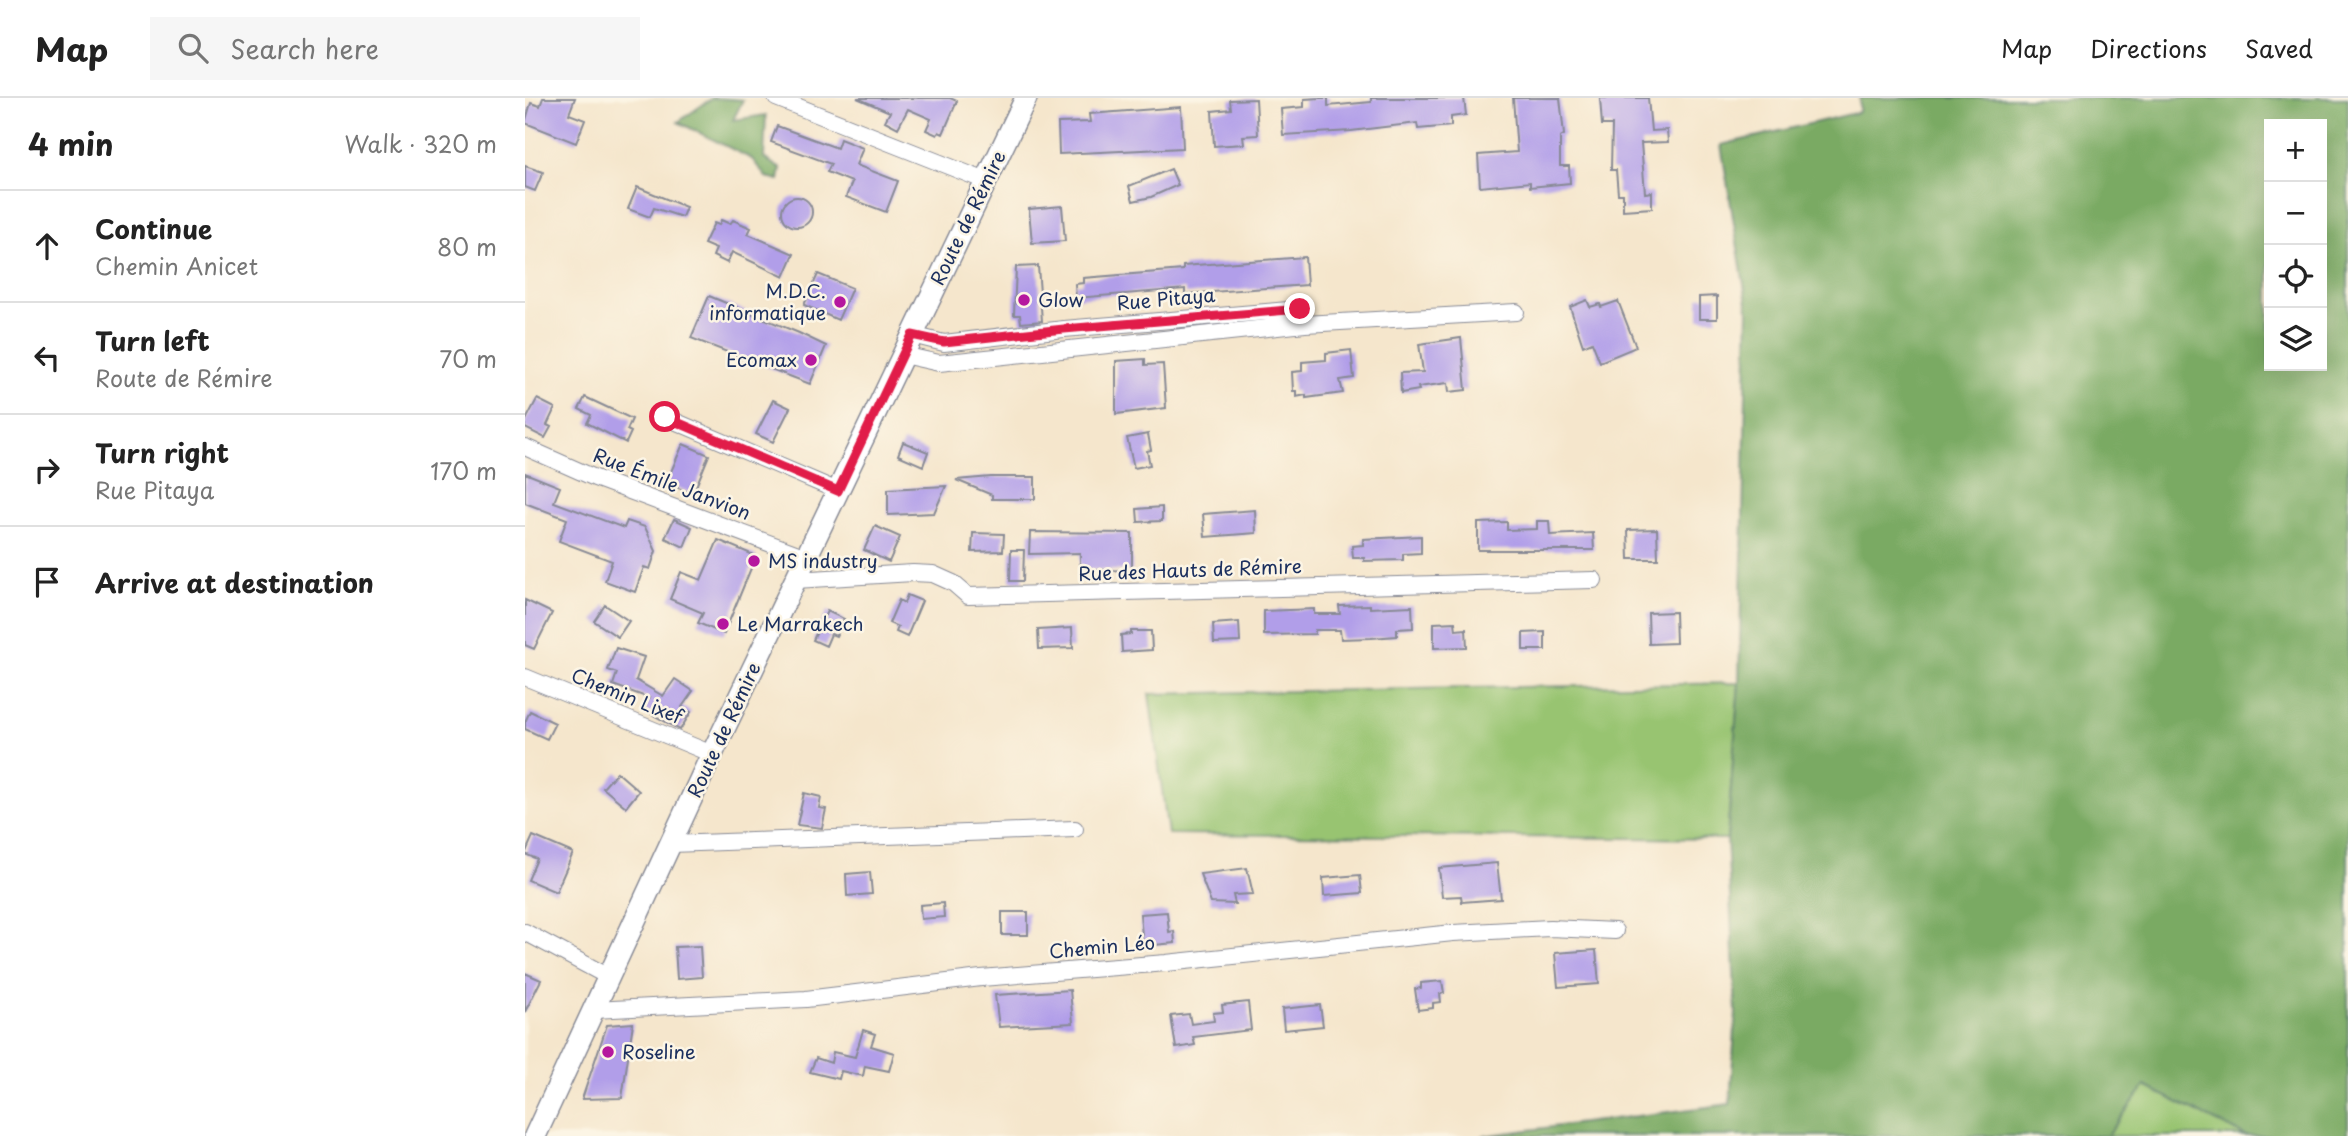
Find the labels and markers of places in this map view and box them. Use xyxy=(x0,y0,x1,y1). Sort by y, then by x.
place label: M.D.C. informatique xyxy=(709,276,826,326)
place label: Glow xyxy=(1038,285,1084,313)
marker: Glow xyxy=(1016,292,1032,308)
marker: M.D.C. informatique xyxy=(832,294,848,310)
place label: Ecomax xyxy=(726,345,797,373)
marker: Ecomax xyxy=(803,352,819,368)
place label: MS industry xyxy=(768,546,878,574)
marker: MS industry xyxy=(746,553,762,569)
place label: Le Marrakech xyxy=(737,609,863,637)
marker: Le Marrakech xyxy=(715,616,731,632)
place label: Roseline xyxy=(622,1037,696,1065)
marker: Roseline xyxy=(600,1044,616,1060)

